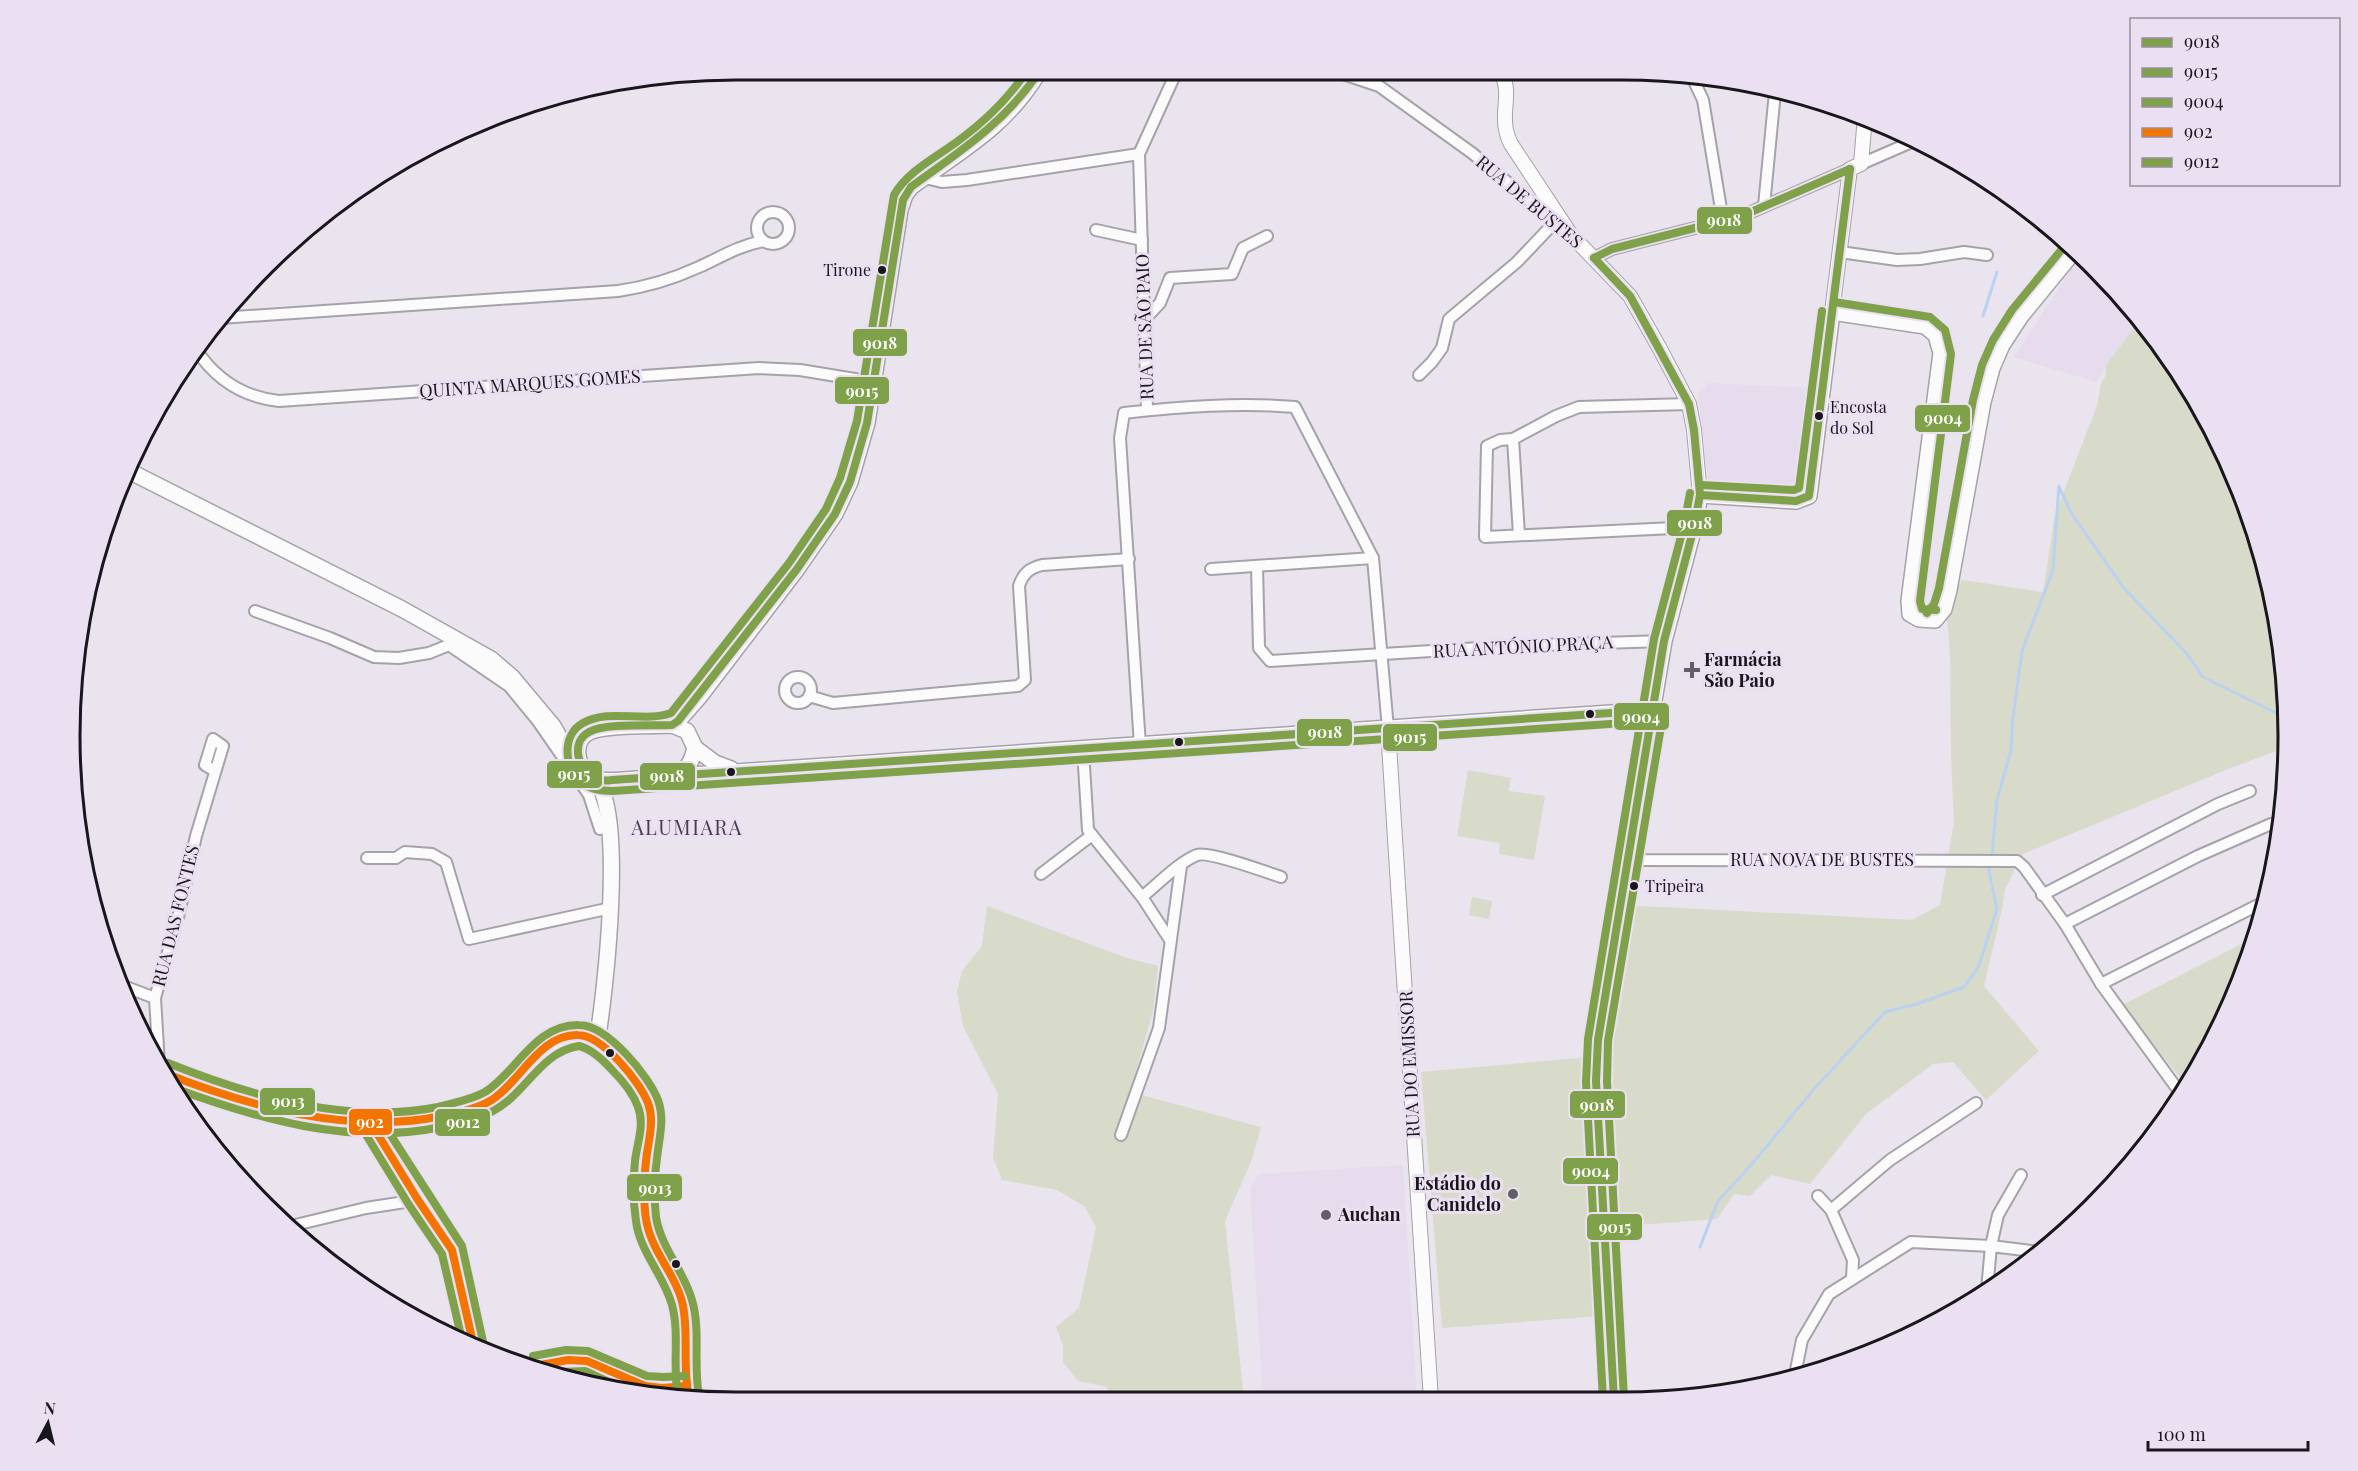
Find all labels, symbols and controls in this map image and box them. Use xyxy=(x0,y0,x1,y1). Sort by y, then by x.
legend xyxy=(2130,18,2340,186)
text: 9018 xyxy=(2184,29,2220,53)
text: 9015 xyxy=(2184,59,2218,83)
text: 9004 xyxy=(2184,89,2224,113)
text: 902 xyxy=(2184,119,2213,143)
street label: RUA DE BUSTES xyxy=(1471,149,1588,253)
text: 9012 xyxy=(2184,149,2219,173)
line badge: 9018 xyxy=(1696,206,1753,235)
text: 9018 xyxy=(1707,209,1741,230)
street label: RUA DE SÃO PAIO xyxy=(1129,254,1159,400)
place label: Tirone xyxy=(823,259,871,280)
marker: Tirone xyxy=(876,264,888,276)
line badge: 9018 xyxy=(852,328,908,357)
text: 9018 xyxy=(863,332,897,353)
street label: QUINTA MARQUES GOMES xyxy=(419,363,641,403)
line badge: 9015 xyxy=(834,376,890,405)
text: 9015 xyxy=(846,380,878,401)
place label: Encosta do Sol xyxy=(1830,396,1887,438)
line badge: 9004 xyxy=(1914,404,1971,433)
text: 9004 xyxy=(1924,407,1962,428)
marker: Encosta do Sol xyxy=(1813,410,1825,422)
line badge: 9018 xyxy=(1666,509,1723,537)
text: 9018 xyxy=(1678,512,1712,533)
street label: RUA ANTÓNIO PRAÇA xyxy=(1432,629,1614,663)
place label: Farmácia São Paio xyxy=(1704,647,1782,692)
marker: Farmácia São Paio xyxy=(1685,663,1699,677)
line badge: 9004 xyxy=(1613,702,1670,731)
text: 9004 xyxy=(1622,706,1660,727)
unlabelled marker xyxy=(1584,708,1596,720)
line badge: 9018 xyxy=(1296,718,1353,747)
text: 9018 xyxy=(1308,721,1342,742)
line badge: 9015 xyxy=(1382,723,1438,752)
text: 9015 xyxy=(1394,726,1426,747)
unlabelled marker xyxy=(1173,736,1185,748)
line badge: 9015 xyxy=(546,760,603,789)
line badge: 9018 xyxy=(639,762,696,791)
text: 9015 xyxy=(558,763,590,784)
text: 9018 xyxy=(650,765,684,786)
unlabelled marker xyxy=(725,766,737,778)
district label: ALUMIARA xyxy=(630,813,743,840)
street label: RUA DAS FONTES xyxy=(146,842,204,989)
street label: RUA NOVA DE BUSTES xyxy=(1730,847,1914,871)
place label: Tripeira xyxy=(1645,875,1704,896)
marker: Tripeira xyxy=(1628,880,1640,892)
street label: RUA DO EMISSOR xyxy=(1393,990,1425,1138)
unlabelled marker xyxy=(604,1047,616,1059)
line badge: 9013 xyxy=(259,1087,316,1116)
text: 9013 xyxy=(272,1090,305,1111)
line badge: 9018 xyxy=(1569,1090,1626,1119)
text: 9018 xyxy=(1580,1094,1614,1115)
line badge: 902 xyxy=(348,1108,393,1136)
line badge: 9012 xyxy=(434,1108,491,1137)
text: 902 xyxy=(356,1111,384,1132)
text: 9012 xyxy=(446,1111,480,1132)
line badge: 9004 xyxy=(1562,1157,1619,1185)
text: 9004 xyxy=(1572,1160,1610,1181)
place label: Estádio do Canidelo xyxy=(1414,1171,1501,1216)
line badge: 9013 xyxy=(626,1173,683,1202)
text: 9013 xyxy=(639,1177,672,1198)
marker: Estádio do Canidelo xyxy=(1506,1187,1520,1201)
place label: Auchan xyxy=(1337,1202,1401,1226)
marker: Auchan xyxy=(1319,1208,1333,1222)
line badge: 9015 xyxy=(1586,1213,1643,1241)
text: 9015 xyxy=(1599,1216,1631,1237)
unlabelled marker xyxy=(670,1258,682,1270)
north arrow xyxy=(18,1393,78,1453)
text: N xyxy=(43,1396,57,1419)
scale bar xyxy=(2148,1414,2308,1452)
text: 100 m xyxy=(2157,1422,2206,1446)

